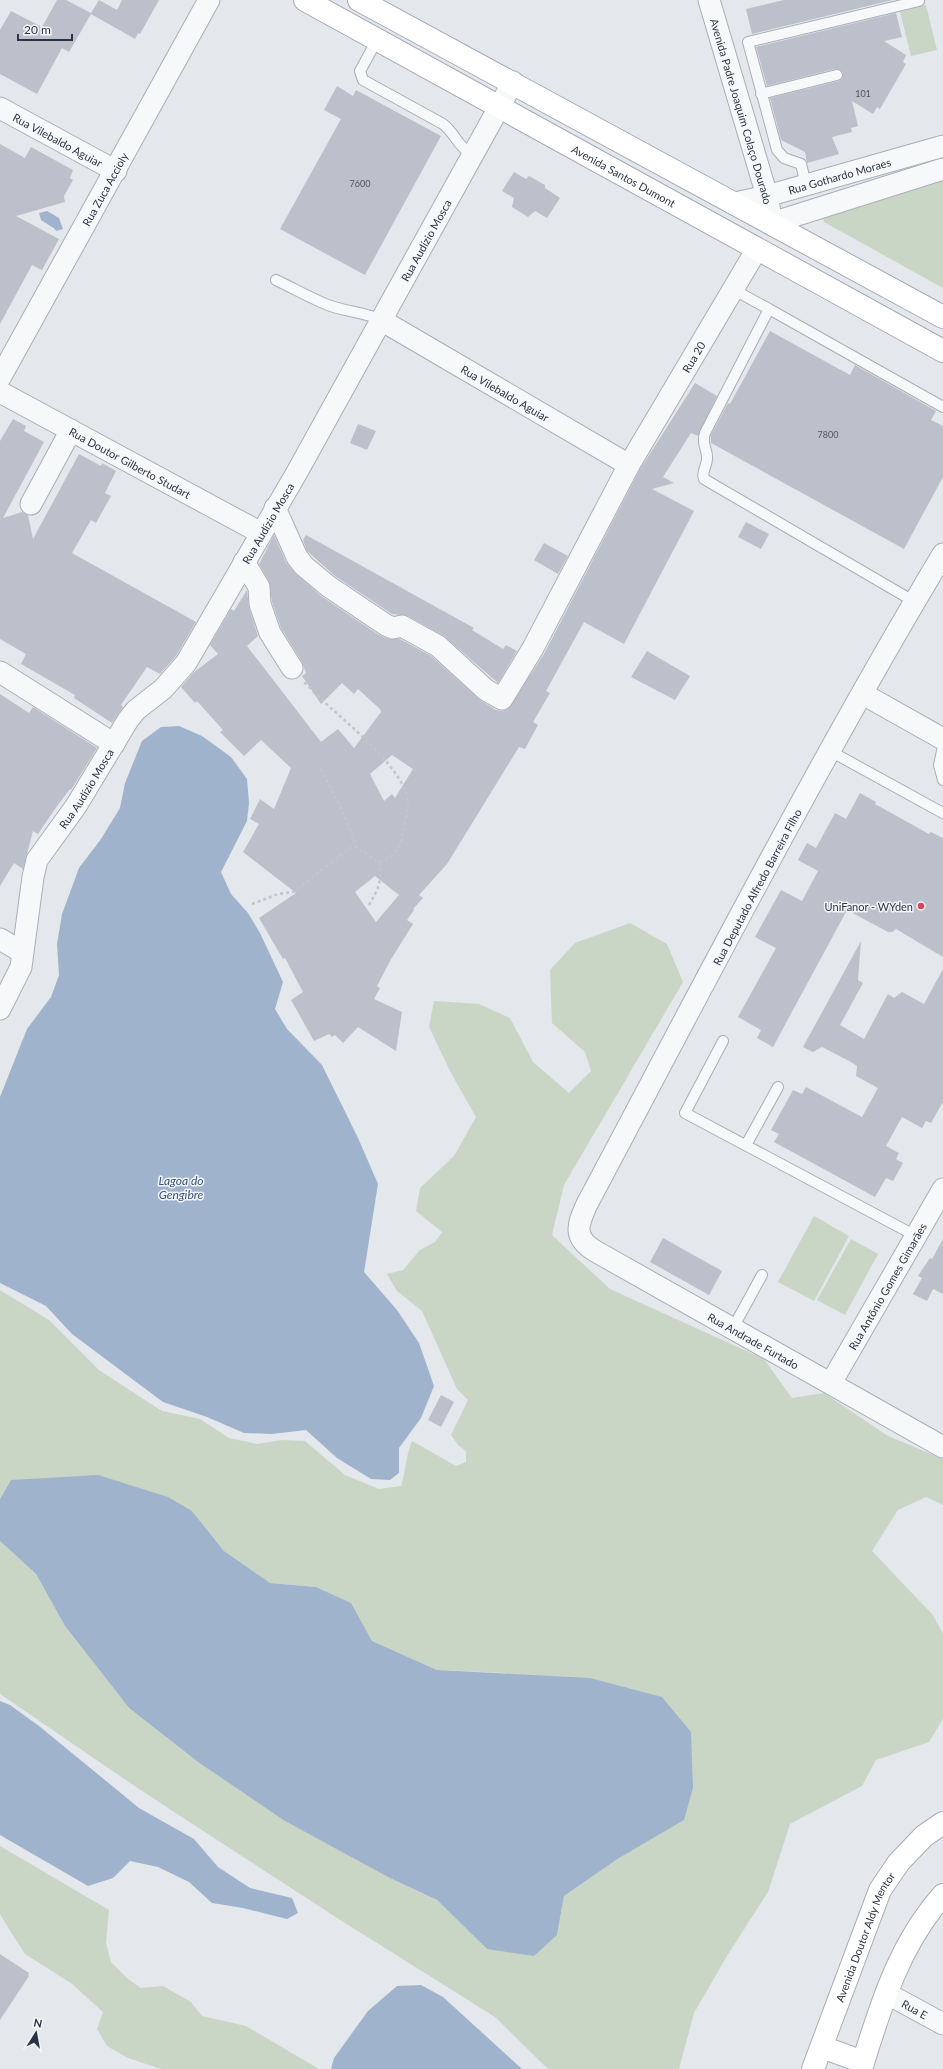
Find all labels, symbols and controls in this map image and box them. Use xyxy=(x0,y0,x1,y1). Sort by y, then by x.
scale bar xyxy=(18,16,72,42)
street label: Avenida Padre Joaquim Colaço Dourado xyxy=(708,17,775,205)
text: 20 m xyxy=(24,22,51,37)
house number: 101 xyxy=(855,88,871,99)
street label: Rua Vilebaldo Aguiar xyxy=(11,110,105,169)
street label: Avenida Santos Dumont xyxy=(570,142,678,209)
street label: Rua Zuca Accioly xyxy=(79,150,130,228)
street label: Rua Gothardo Moraes xyxy=(787,155,892,196)
house number: 7600 xyxy=(350,178,370,189)
street label: Rua Audízio Mosca xyxy=(398,197,453,283)
street label: Rua 20 xyxy=(679,338,708,375)
street label: Rua Vilebaldo Aguiar xyxy=(459,362,552,423)
street label: Rua Doutor Gilberto Studart xyxy=(67,424,193,500)
house number: 7800 xyxy=(818,429,838,440)
street label: Rua Audízio Mosca xyxy=(239,480,296,566)
street label: Rua Audízio Mosca xyxy=(56,746,116,831)
street label: Rua Deputado Alfredo Barreira Filho xyxy=(710,807,804,967)
place label: UniFanor - WYden xyxy=(825,900,913,913)
marker: UniFanor - WYden xyxy=(916,901,926,911)
water label: Lagoa do Gengibre xyxy=(158,1173,204,1202)
street label: Rua Antônio Gomes Gimarães xyxy=(845,1220,929,1352)
street label: Rua Andrade Furtado xyxy=(706,1309,801,1371)
street label: Avenida Doutor Aldy Mentor xyxy=(832,1869,897,2004)
street label: Rua E xyxy=(900,1996,930,2021)
north arrow xyxy=(16,2013,56,2053)
text: N xyxy=(33,2016,43,2030)

